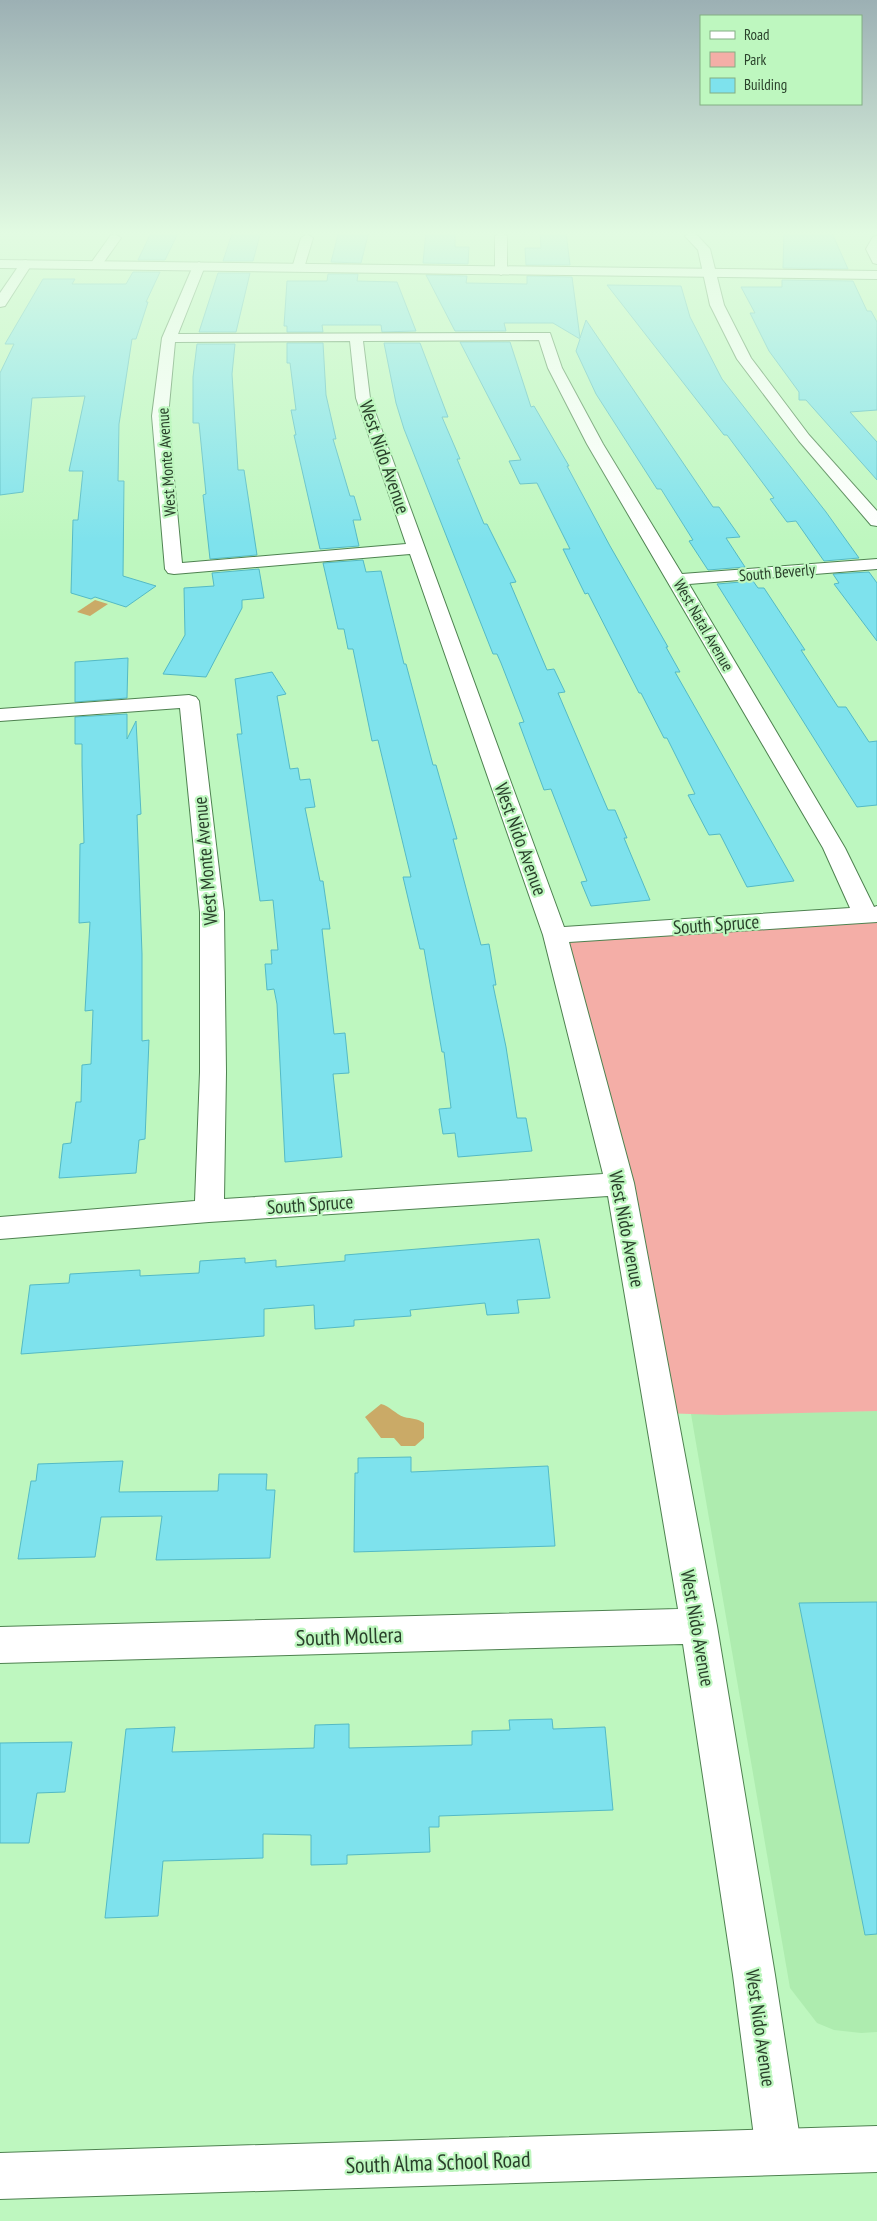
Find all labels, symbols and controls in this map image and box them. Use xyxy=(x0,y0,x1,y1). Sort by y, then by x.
legend xyxy=(700,15,862,105)
text: Road xyxy=(744,25,770,44)
text: Park xyxy=(744,50,766,69)
text: Building xyxy=(744,75,787,94)
street label: West Nido Avenue xyxy=(354,397,416,517)
street label: West Monte Avenue xyxy=(152,407,180,517)
street label: South Beverly xyxy=(738,559,816,585)
street label: West Natal Avenue xyxy=(670,575,738,675)
street label: West Nido Avenue xyxy=(490,779,552,899)
street label: West Monte Avenue xyxy=(187,796,223,926)
street label: South Spruce xyxy=(672,909,760,939)
street label: West Nido Avenue xyxy=(604,1169,650,1289)
street label: South Spruce xyxy=(266,1189,354,1219)
street label: West Nido Avenue xyxy=(676,1568,720,1688)
street label: South Mollera xyxy=(295,1620,403,1652)
street label: West Nido Avenue xyxy=(741,1968,781,2088)
street label: South Alma School Road xyxy=(345,2145,531,2179)

